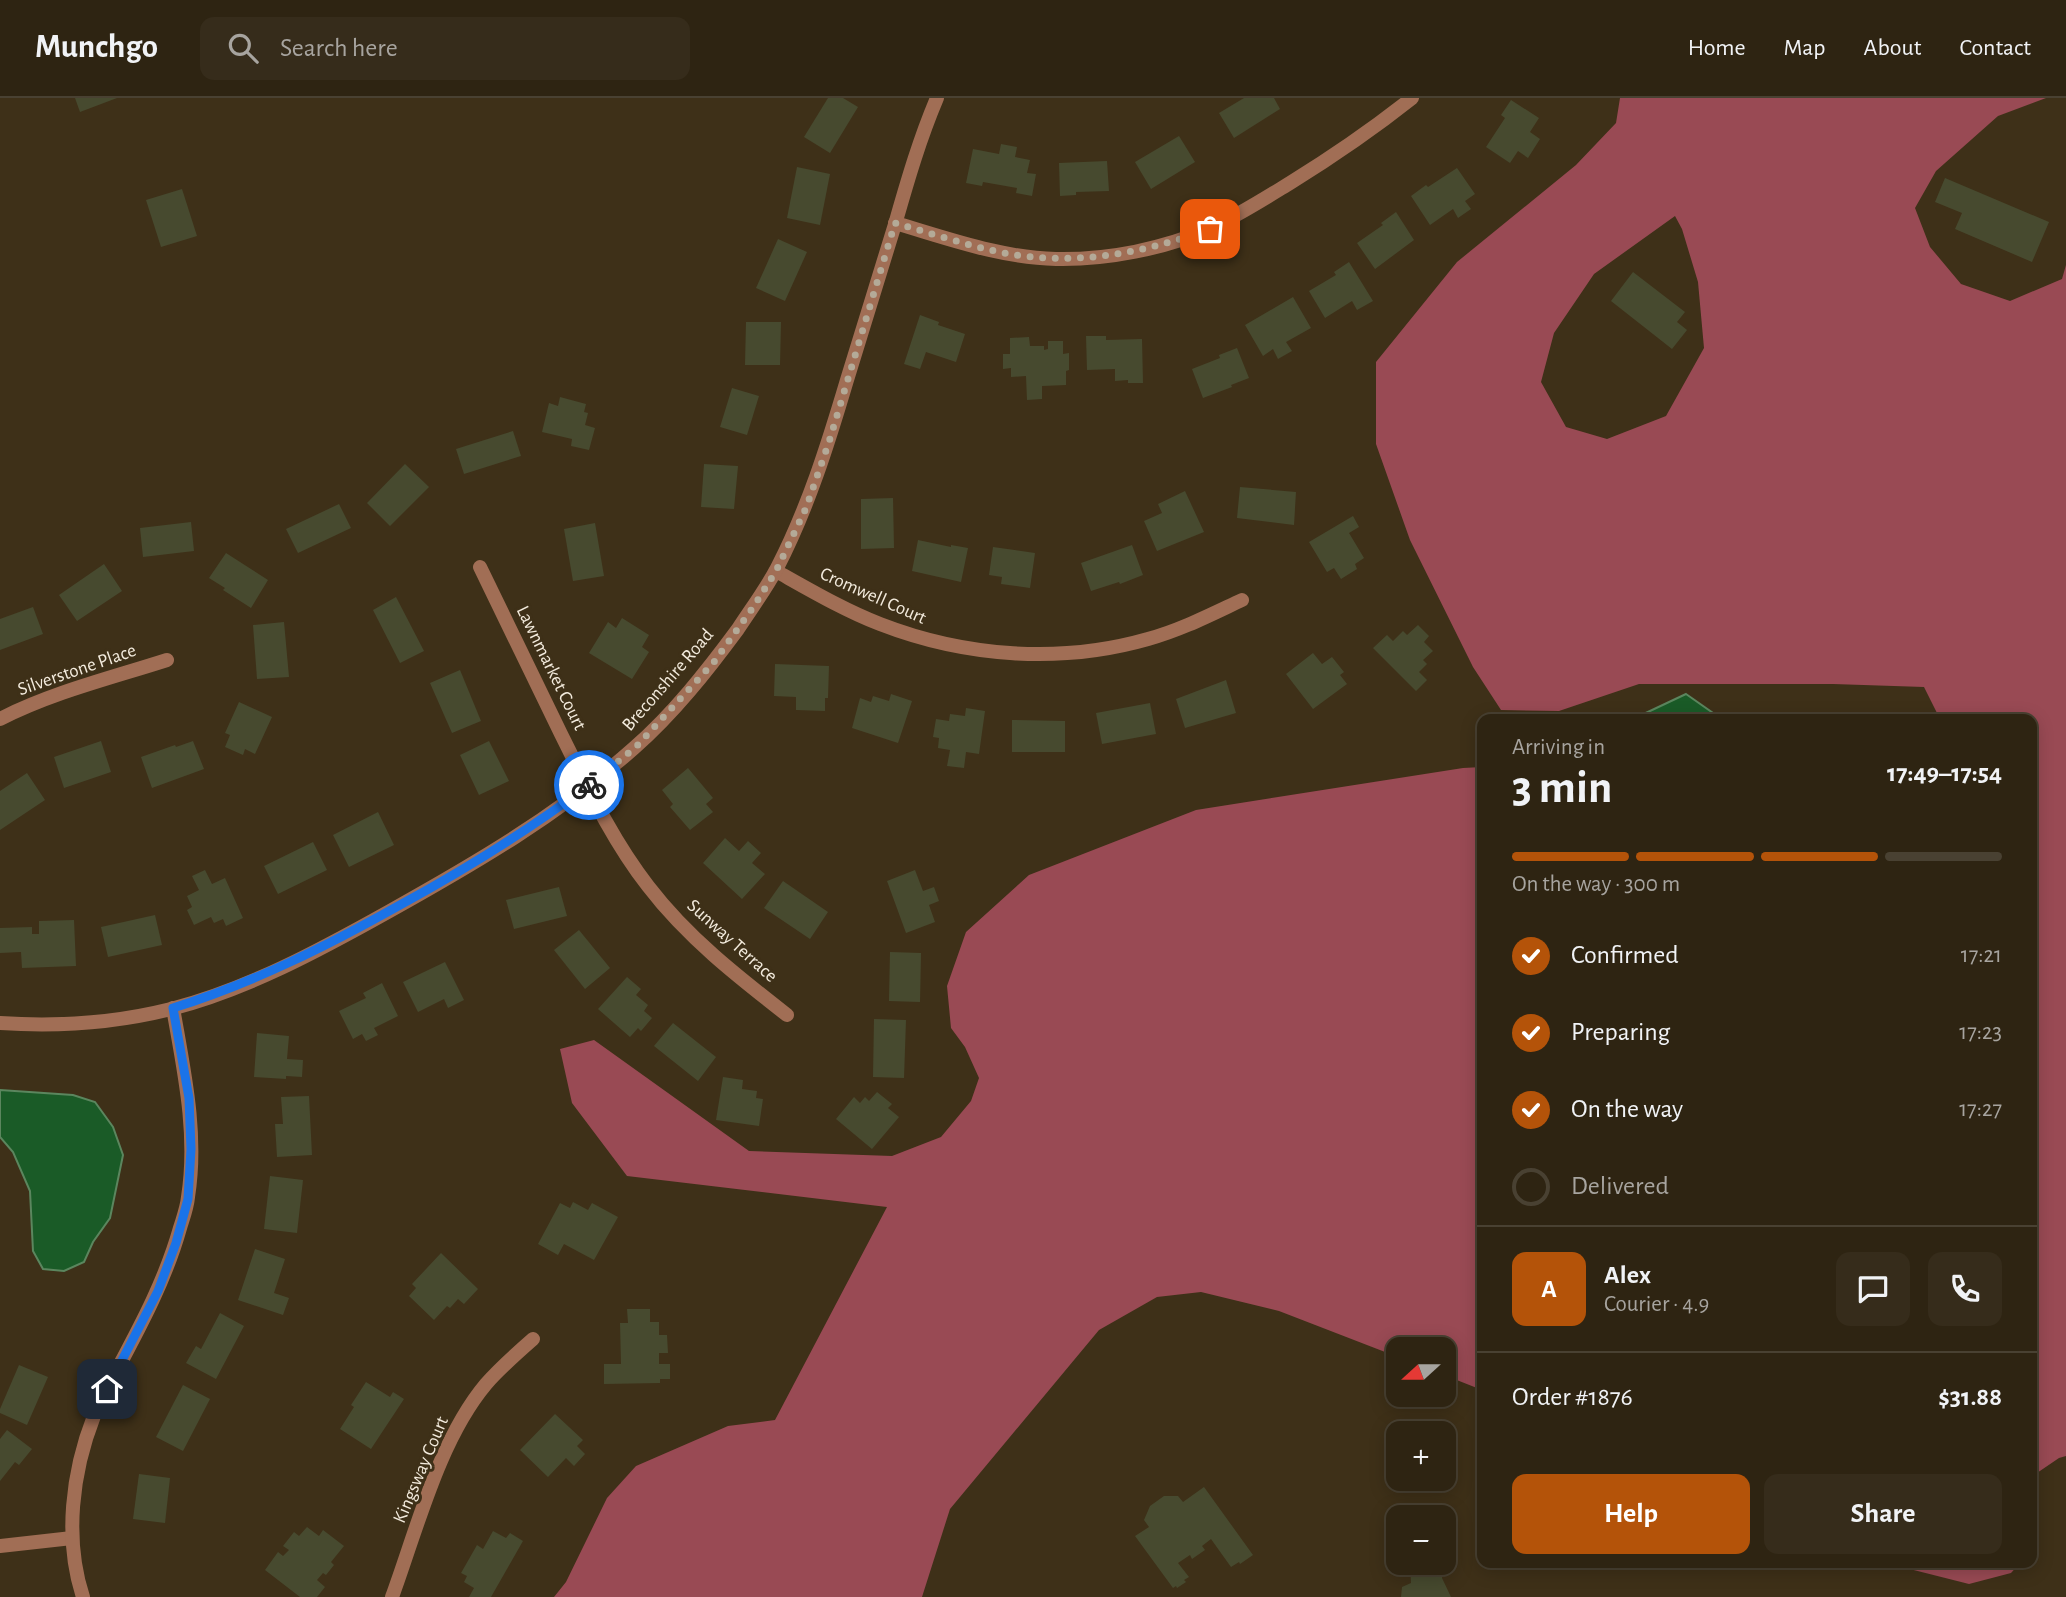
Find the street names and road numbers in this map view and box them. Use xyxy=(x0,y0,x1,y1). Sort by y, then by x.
street label: Cromwell Court xyxy=(817,564,929,628)
street label: Lawnmarket Court xyxy=(513,603,589,733)
street label: Breconshire Road xyxy=(619,625,717,735)
street label: Silverstone Place xyxy=(15,641,139,699)
street label: Sunway Terrace xyxy=(683,896,781,986)
street label: Kingsway Court xyxy=(390,1414,452,1526)

